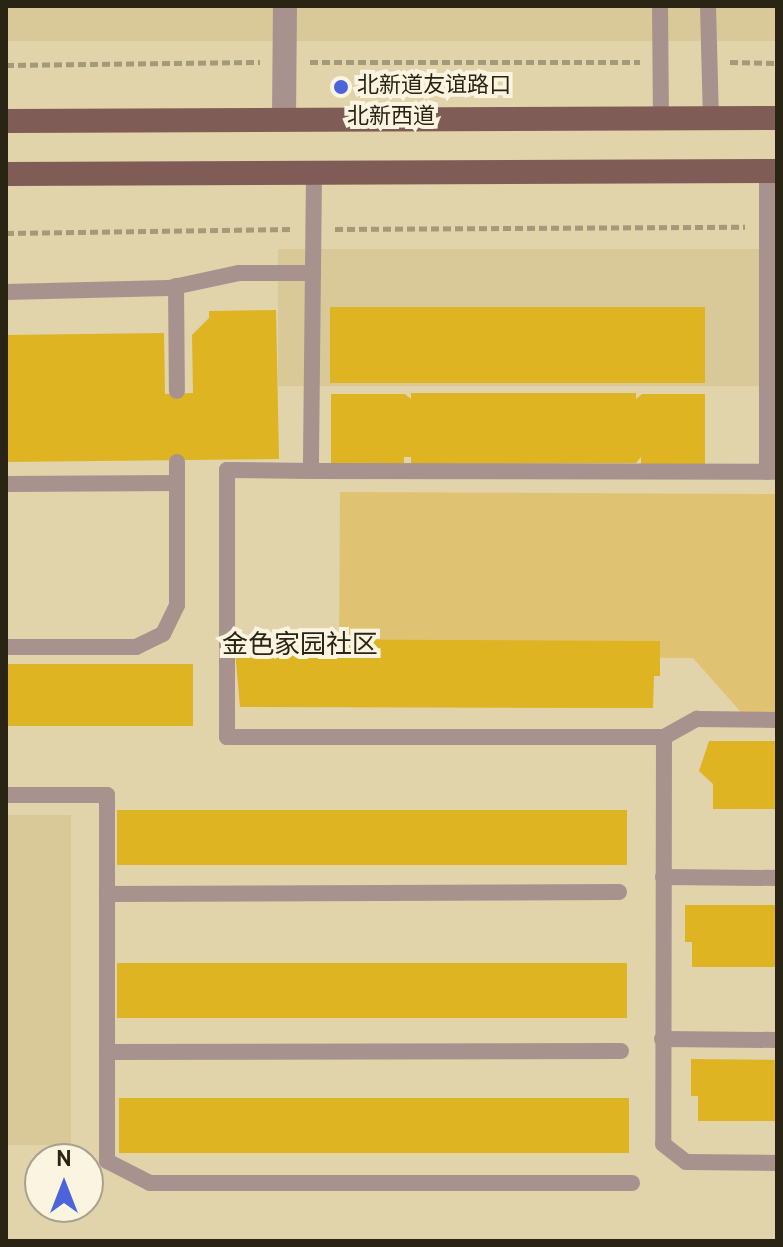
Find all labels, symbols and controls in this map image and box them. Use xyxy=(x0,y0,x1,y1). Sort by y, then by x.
place label: 北新道友谊路口 xyxy=(357,74,511,100)
marker: 北新道友谊路口 xyxy=(332,78,350,96)
street label: 北新西道 xyxy=(347,105,435,131)
district label: 金色家园社区 xyxy=(222,631,378,663)
north arrow xyxy=(24,1143,104,1223)
text: N xyxy=(56,1147,72,1174)

